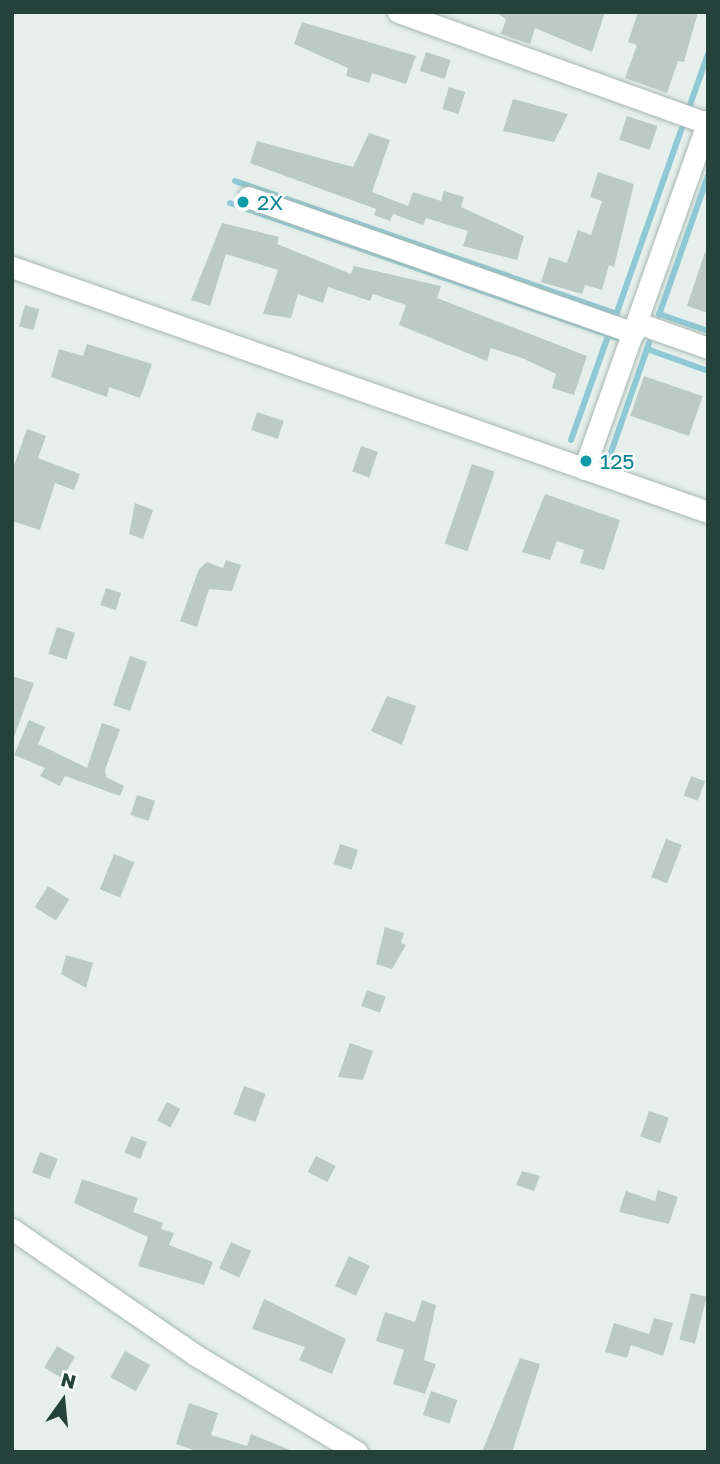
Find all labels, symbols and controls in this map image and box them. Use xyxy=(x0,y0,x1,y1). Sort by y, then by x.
place label: 2X xyxy=(257,189,283,215)
marker: 2X xyxy=(235,194,251,210)
place label: 125 xyxy=(600,448,635,474)
marker: 125 xyxy=(578,453,594,469)
north arrow xyxy=(28,1366,98,1436)
text: N xyxy=(59,1367,79,1393)

